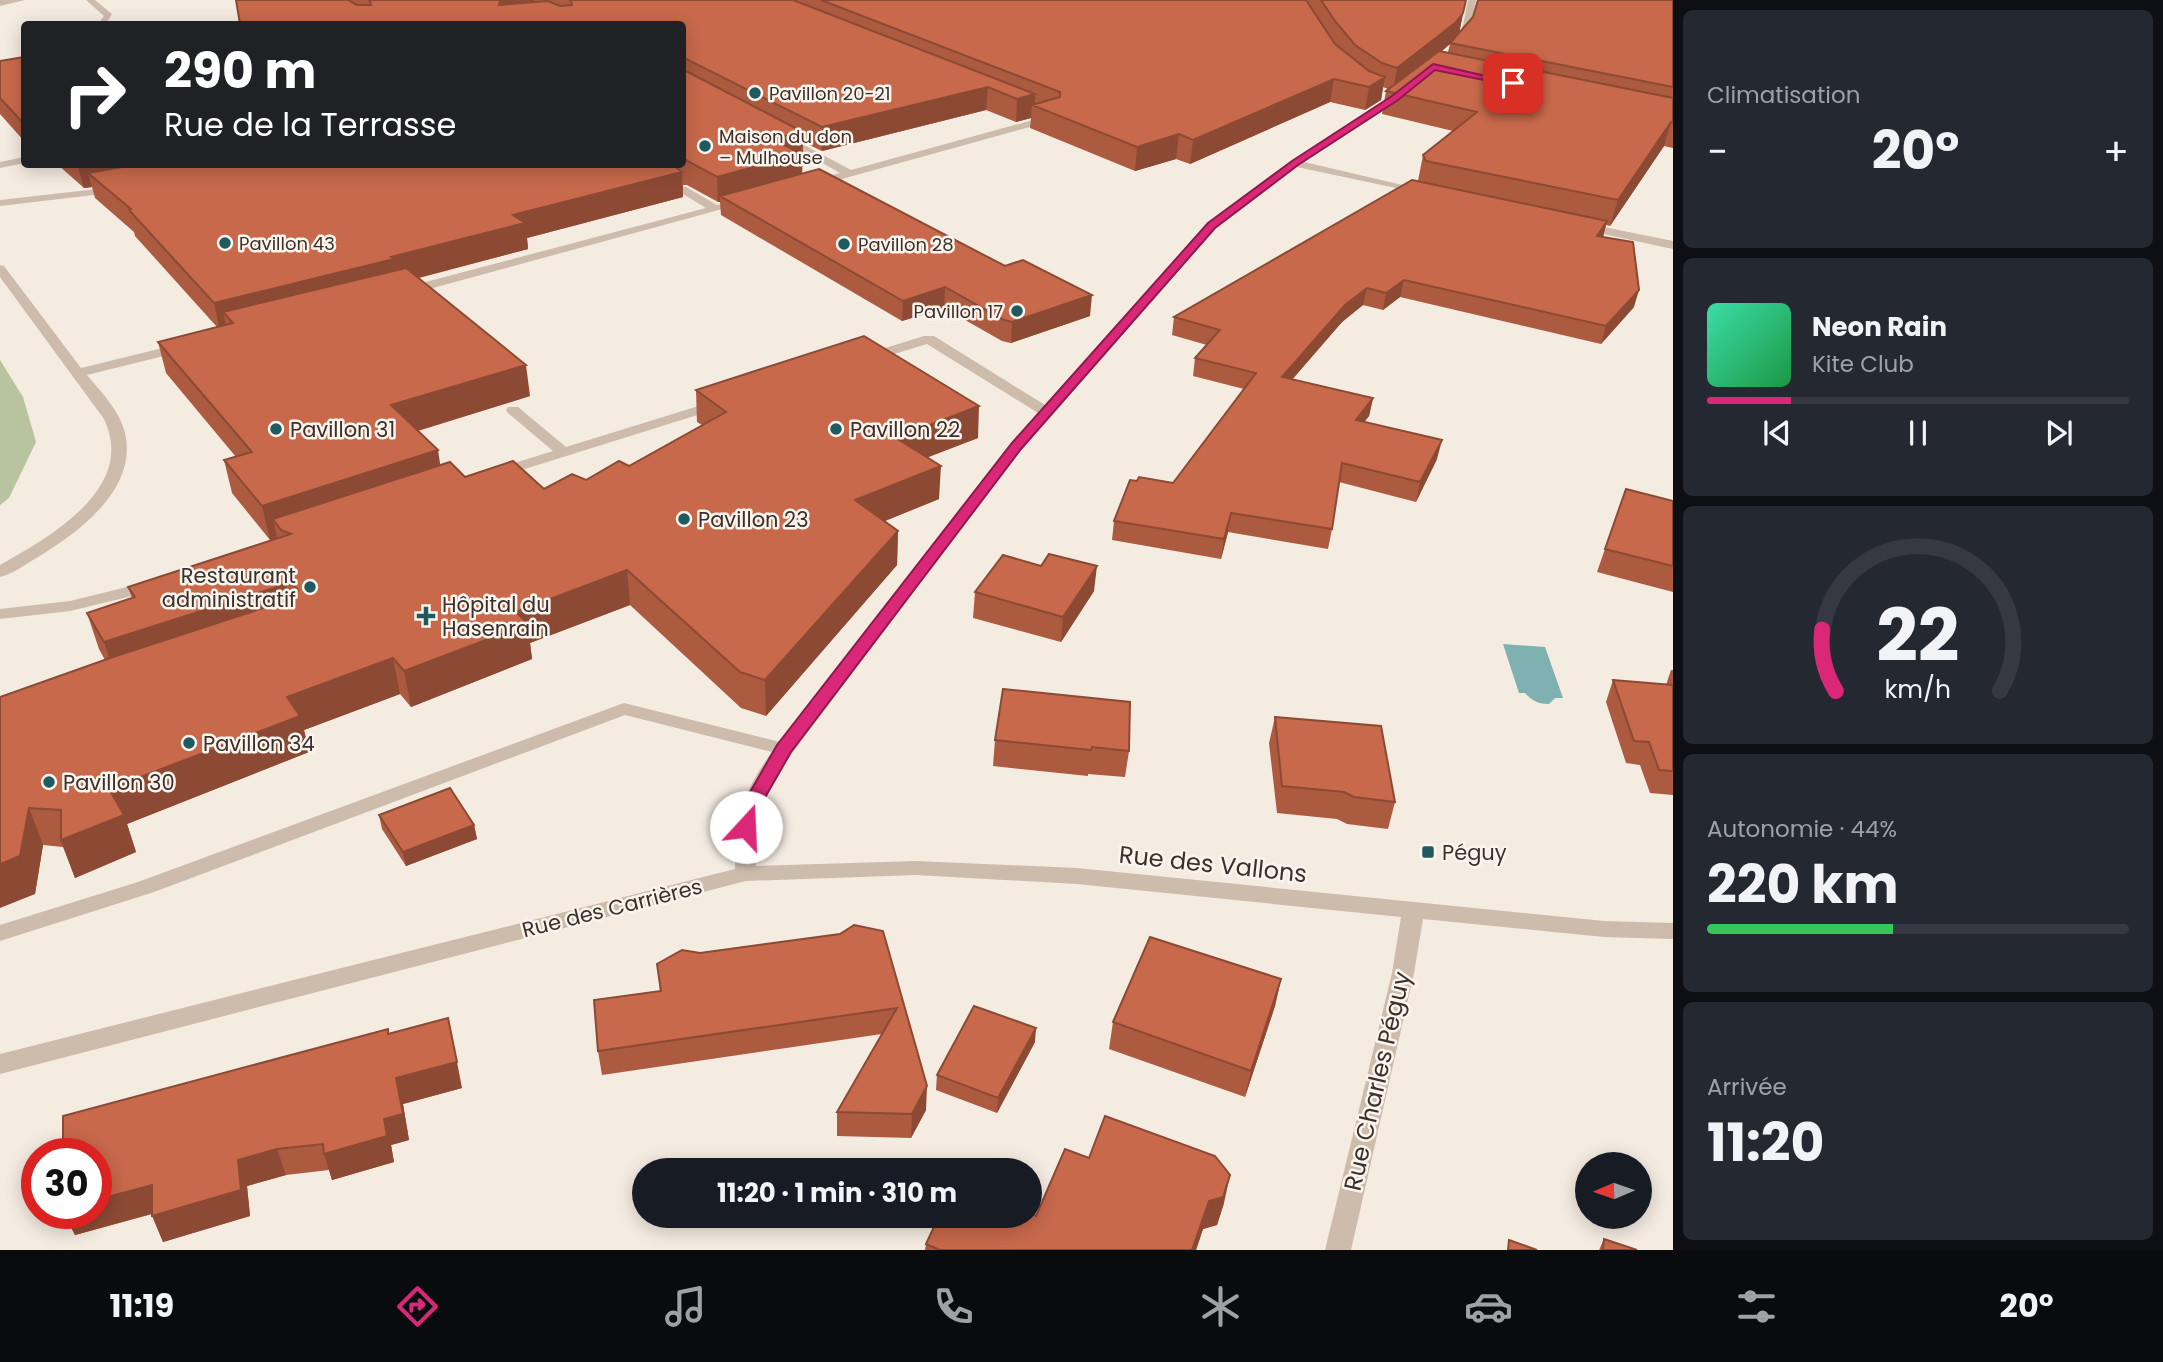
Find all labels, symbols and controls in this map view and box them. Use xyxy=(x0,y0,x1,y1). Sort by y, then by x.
text: 290 m xyxy=(164,37,316,105)
icon: right xyxy=(49,49,140,140)
pin xyxy=(1483,53,1543,113)
icon: arrive xyxy=(1494,64,1532,102)
text: Climatisation xyxy=(1707,79,1860,111)
place label: Pavillon 20-21 xyxy=(769,81,891,106)
marker: Pavillon 20-21 xyxy=(747,85,763,101)
text: Rue de la Terrasse xyxy=(164,102,456,147)
text: 20° xyxy=(1872,114,1959,187)
place label: Maison du don – Mulhouse xyxy=(719,124,852,170)
text: − xyxy=(1707,125,1728,178)
text: + xyxy=(2103,125,2129,178)
marker: Maison du don – Mulhouse xyxy=(697,138,713,154)
place label: Pavillon 43 xyxy=(239,231,335,256)
place label: Pavillon 28 xyxy=(858,232,954,257)
marker: Pavillon 43 xyxy=(217,235,233,251)
marker: Pavillon 28 xyxy=(836,236,852,252)
place label: Pavillon 17 xyxy=(914,299,1003,324)
marker: Pavillon 17 xyxy=(1009,303,1025,319)
text: Neon Rain xyxy=(1812,309,1947,345)
text: Kite Club xyxy=(1812,348,1914,380)
icon: previous xyxy=(1758,414,1796,452)
icon: pause xyxy=(1899,414,1937,452)
icon: next xyxy=(2040,414,2078,452)
place label: Pavillon 31 xyxy=(290,415,395,444)
place label: Pavillon 22 xyxy=(850,415,960,444)
marker: Pavillon 31 xyxy=(268,421,284,437)
marker: Pavillon 22 xyxy=(828,421,844,437)
place label: Pavillon 23 xyxy=(698,505,809,534)
marker: Pavillon 23 xyxy=(676,511,692,527)
place label: Restaurant administratif xyxy=(162,561,296,614)
marker: Restaurant administratif xyxy=(302,579,318,595)
text: 22 xyxy=(1876,585,1960,686)
place label: Hôpital du Hasenrain xyxy=(442,590,550,643)
marker: Hôpital du Hasenrain xyxy=(416,606,436,626)
text: km/h xyxy=(1885,672,1951,707)
place label: Pavillon 34 xyxy=(203,729,315,758)
marker: Pavillon 34 xyxy=(181,735,197,751)
place label: Pavillon 30 xyxy=(63,768,175,797)
marker: Pavillon 30 xyxy=(41,774,57,790)
position arrow xyxy=(709,790,783,864)
text: Autonomie · 44% xyxy=(1707,813,1897,845)
street label: Rue des Vallons xyxy=(1117,838,1309,890)
place label: Péguy xyxy=(1442,838,1507,867)
marker: Péguy xyxy=(1420,844,1436,860)
text: 220 km xyxy=(1707,848,1899,921)
street label: Rue des Carrières xyxy=(519,872,705,944)
street label: Rue Charles Péguy xyxy=(1336,968,1418,1194)
text: Arrivée xyxy=(1707,1071,1787,1103)
text: 11:20 xyxy=(1707,1106,1824,1179)
speed limit sign: 30 xyxy=(21,1138,112,1229)
north arrow xyxy=(1575,1152,1652,1228)
map controls xyxy=(1575,1152,1652,1229)
text: 11:20 · 1 min · 310 m xyxy=(717,1175,957,1211)
icon: directions xyxy=(393,1282,442,1331)
icon: music xyxy=(661,1282,710,1331)
icon: phone xyxy=(929,1282,978,1331)
icon: climate xyxy=(1196,1282,1245,1331)
icon: car xyxy=(1464,1282,1513,1331)
icon: filters xyxy=(1732,1282,1781,1331)
text: 11:19 xyxy=(109,1283,174,1328)
text: 20° xyxy=(2000,1283,2054,1328)

